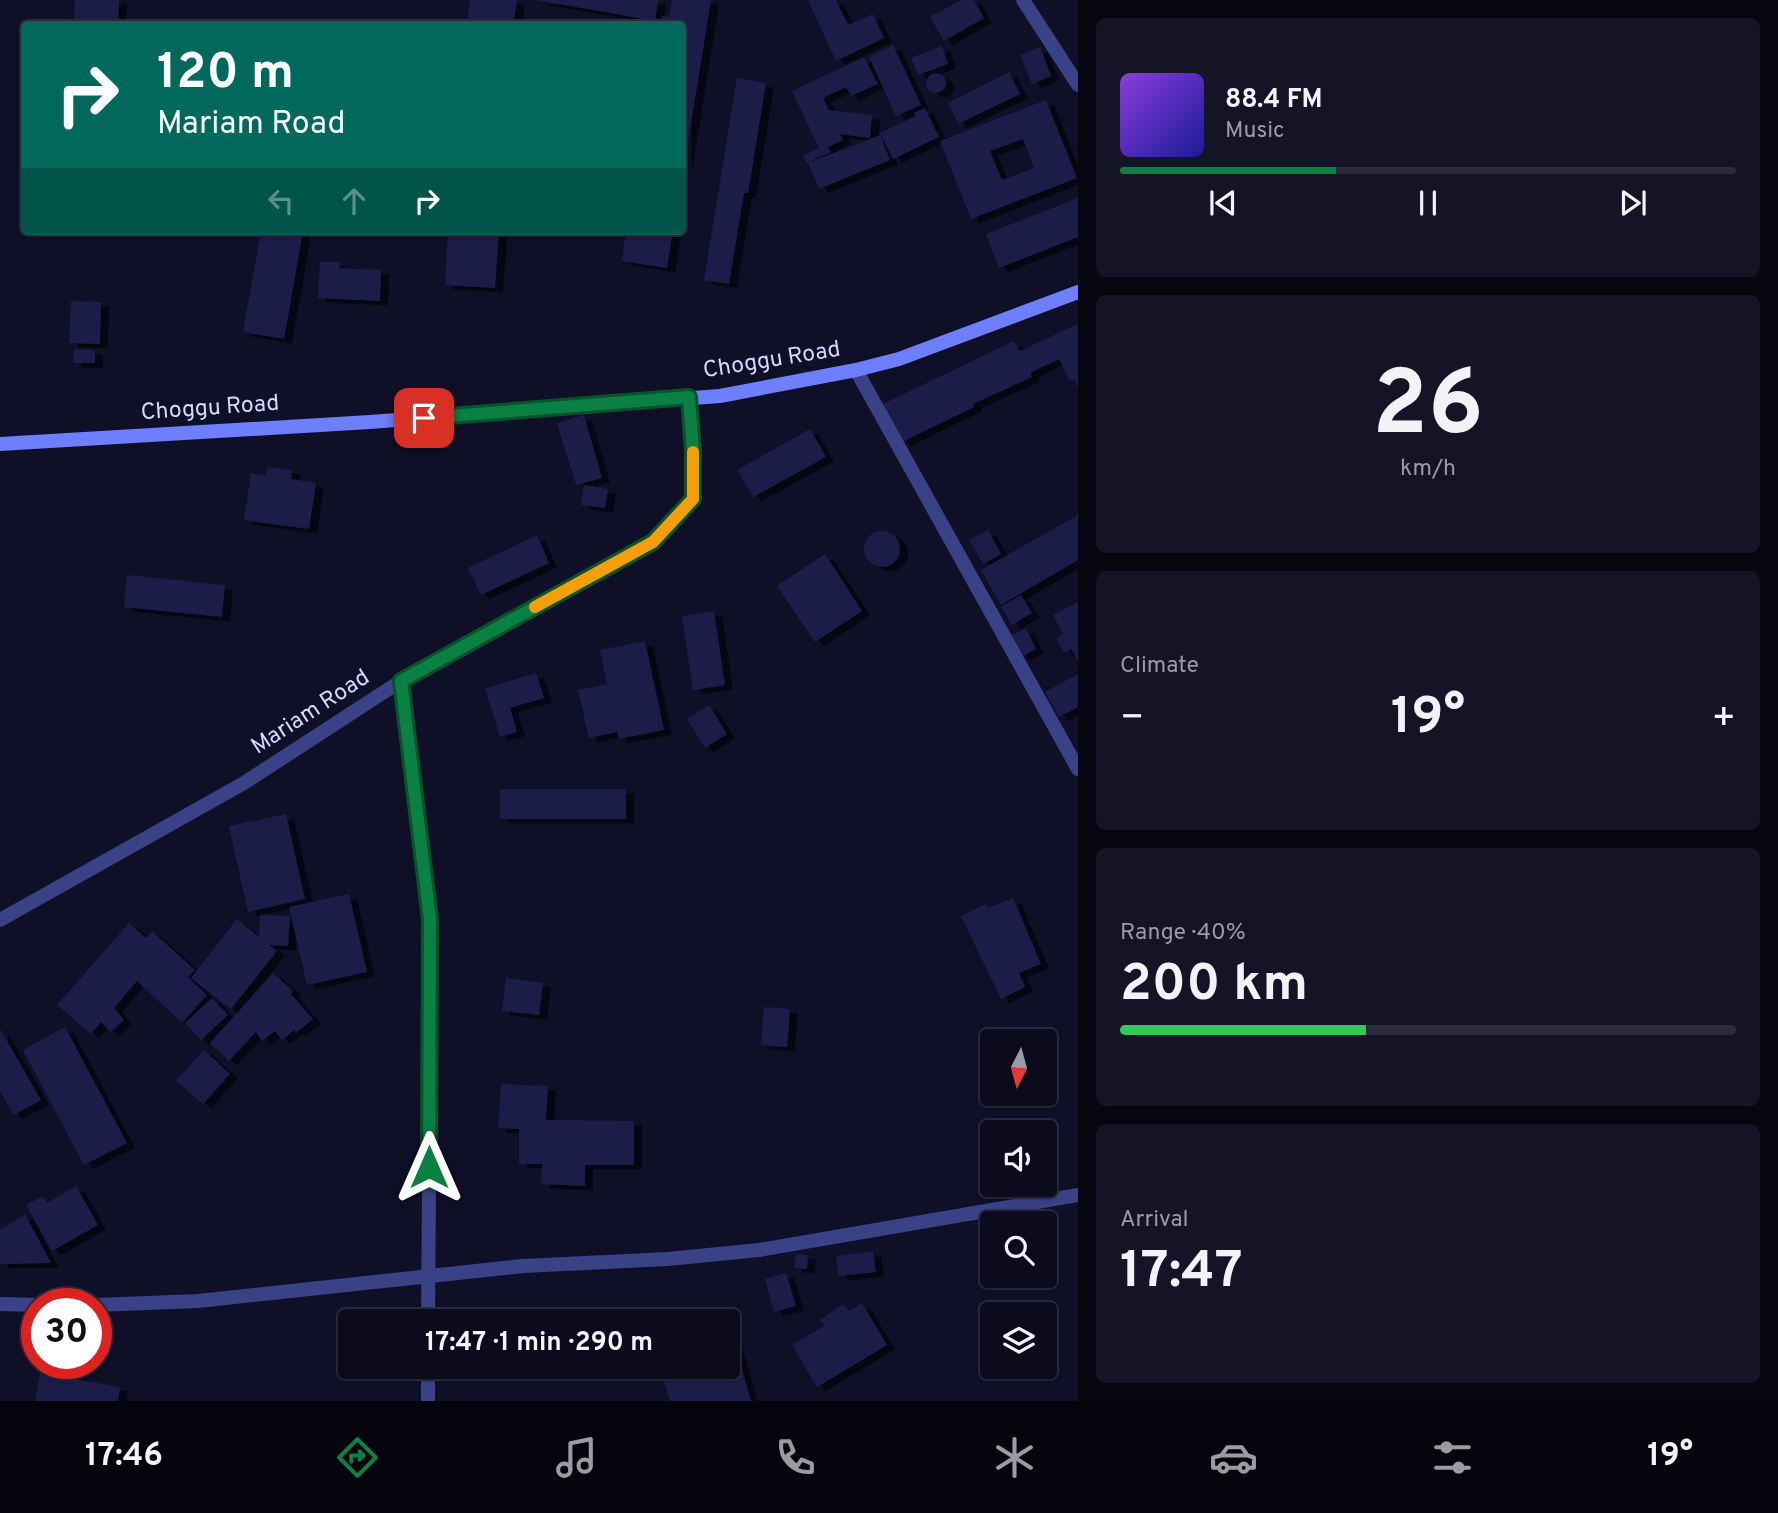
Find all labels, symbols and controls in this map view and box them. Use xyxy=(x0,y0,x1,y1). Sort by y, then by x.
text: 120 m xyxy=(157,44,294,106)
icon: right xyxy=(42,49,133,140)
text: 88.4 FM xyxy=(1225,84,1323,117)
text: Mariam Road xyxy=(157,105,345,145)
text: Music xyxy=(1225,117,1285,146)
icon: left xyxy=(262,182,300,220)
icon: ahead xyxy=(335,182,373,220)
icon: right xyxy=(408,182,446,220)
icon: previous xyxy=(1204,184,1242,222)
icon: pause xyxy=(1409,184,1447,222)
icon: next xyxy=(1614,184,1652,222)
street label: Choggu Road xyxy=(701,336,843,386)
text: 26 xyxy=(1372,352,1484,467)
pin xyxy=(394,388,454,448)
street label: Choggu Road xyxy=(140,390,280,428)
icon: arrive xyxy=(405,399,443,437)
text: km/h xyxy=(1400,455,1456,484)
text: Climate xyxy=(1120,652,1199,681)
street label: Mariam Road xyxy=(246,664,376,762)
text: 19° xyxy=(1391,686,1465,752)
text: − xyxy=(1120,695,1145,744)
text: + xyxy=(1711,695,1736,744)
text: Range · 40% xyxy=(1120,919,1246,948)
text: 200 km xyxy=(1120,953,1308,1019)
north arrow xyxy=(980,1029,1057,1106)
map controls xyxy=(980,1029,1057,1379)
button: sound xyxy=(980,1120,1057,1197)
position arrow xyxy=(392,1130,466,1204)
text: Arrival xyxy=(1120,1206,1189,1235)
button: search xyxy=(980,1211,1057,1288)
text: 17:47 xyxy=(1120,1240,1243,1306)
speed limit sign: 30 xyxy=(21,1288,112,1379)
button: layers xyxy=(980,1302,1057,1379)
text: 17:47 · 1 min · 290 m xyxy=(425,1327,653,1360)
icon: directions xyxy=(333,1433,382,1482)
icon: music xyxy=(552,1433,601,1482)
icon: phone xyxy=(771,1433,820,1482)
icon: climate xyxy=(990,1433,1039,1482)
icon: car xyxy=(1209,1433,1258,1482)
icon: filters xyxy=(1428,1433,1477,1482)
text: 17:46 xyxy=(85,1437,163,1477)
text: 19° xyxy=(1647,1437,1693,1477)

